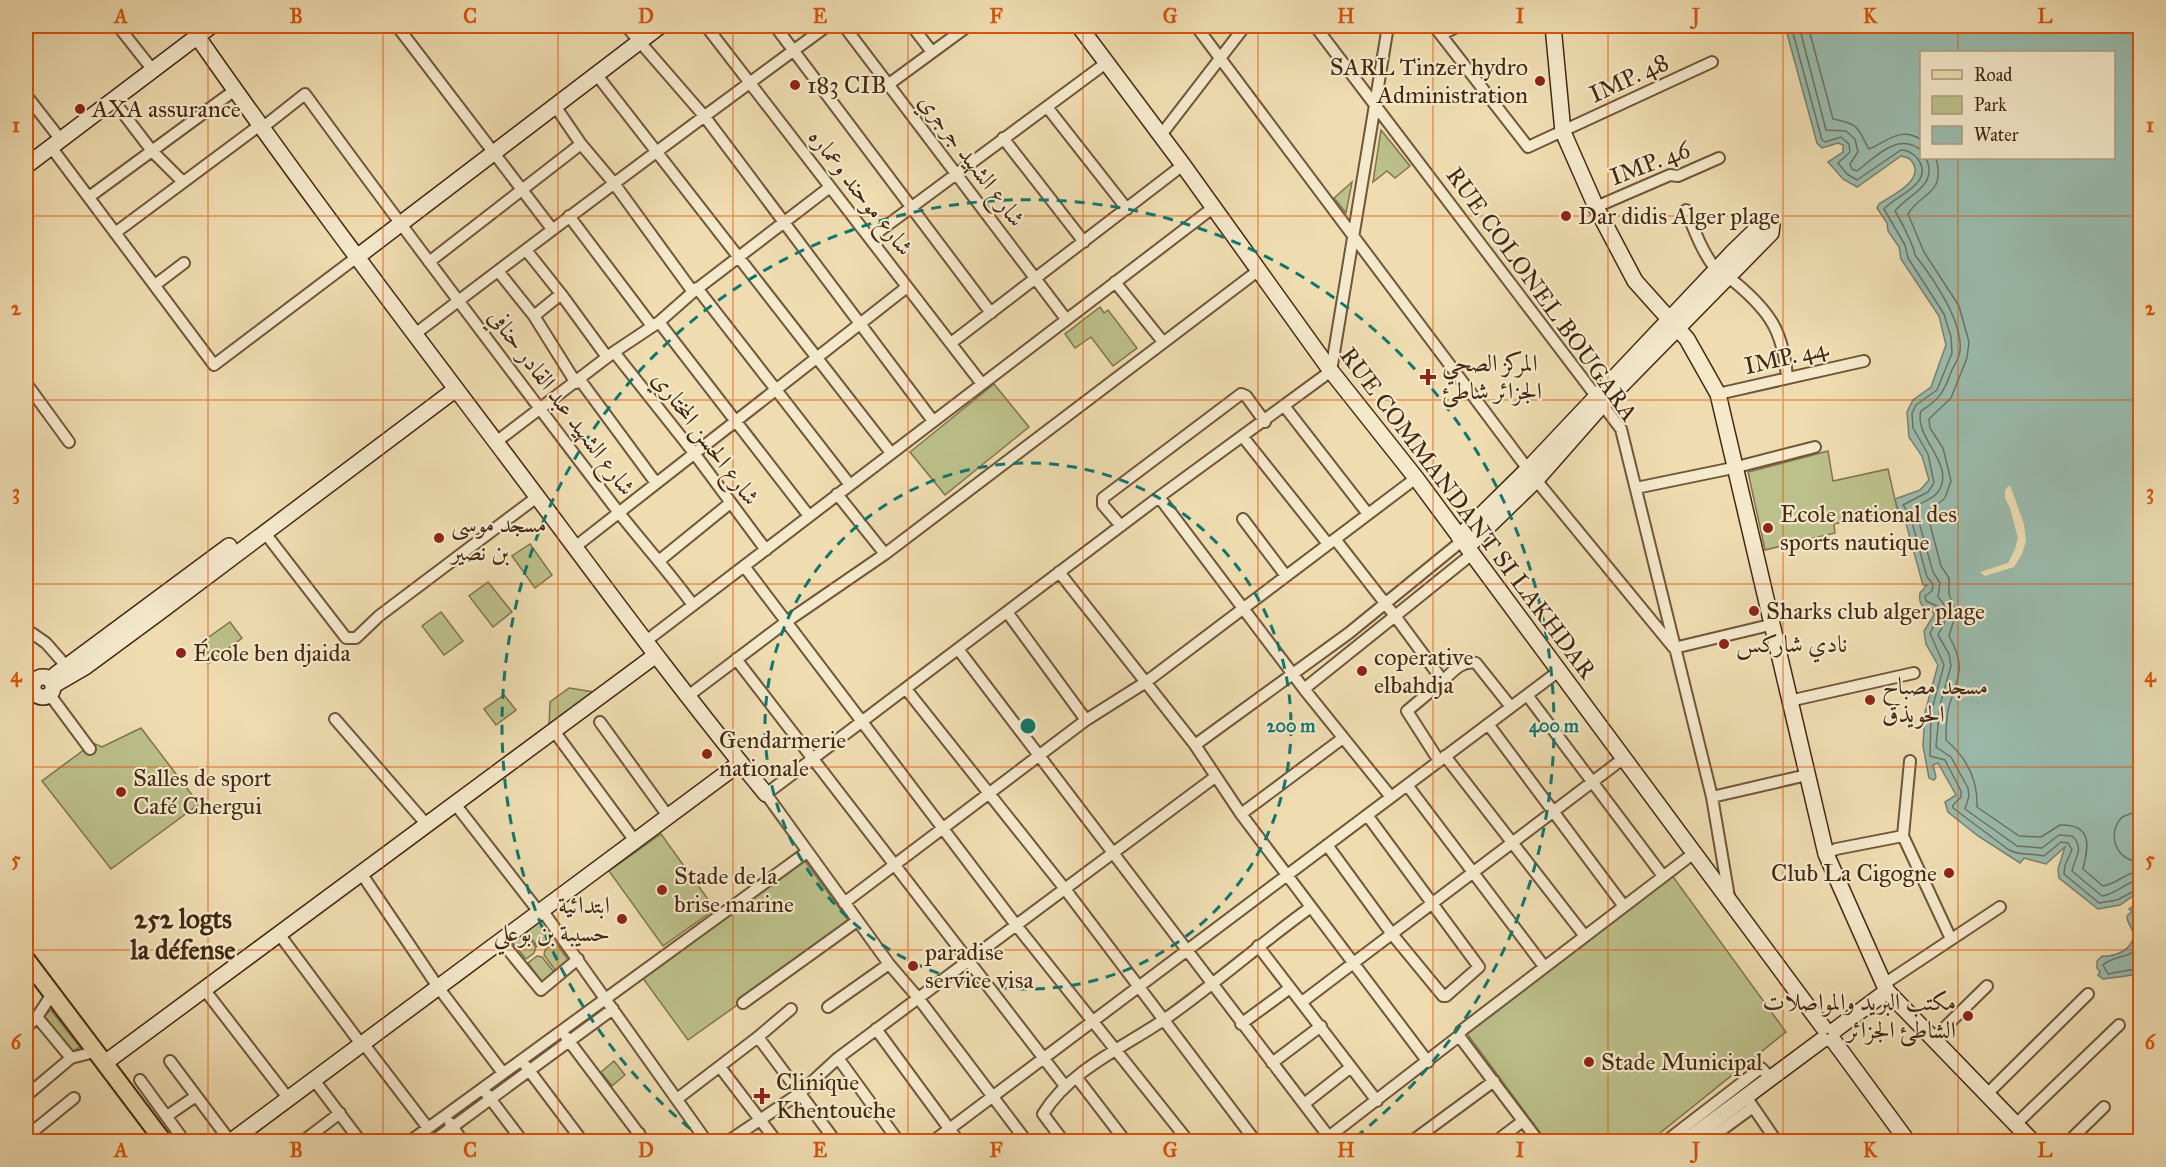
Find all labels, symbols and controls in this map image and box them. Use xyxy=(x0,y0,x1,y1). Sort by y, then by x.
text: A xyxy=(112,4,128,28)
text: B xyxy=(289,4,303,28)
text: C xyxy=(463,4,477,28)
text: D xyxy=(638,4,654,28)
text: E xyxy=(813,4,828,28)
text: F xyxy=(989,4,1003,28)
text: G xyxy=(1163,4,1178,28)
text: H xyxy=(1337,4,1355,28)
text: I xyxy=(1516,4,1525,28)
text: J xyxy=(1689,4,1701,30)
text: K xyxy=(1863,4,1878,28)
text: L xyxy=(2038,4,2053,28)
street label: IMP. 48 xyxy=(1585,47,1673,109)
legend xyxy=(1920,51,2115,159)
place label: SARL Tinzer hydro Administration xyxy=(1330,52,1528,110)
text: Road xyxy=(1974,64,2012,86)
place label: 183 CIB xyxy=(807,70,887,100)
marker: SARL Tinzer hydro Administration xyxy=(1533,74,1547,88)
marker: 183 CIB xyxy=(788,78,802,92)
street label: شارع الشهيد جرجري xyxy=(908,87,1032,236)
place label: AXA assurance xyxy=(91,94,241,124)
text: Park xyxy=(1974,94,2007,116)
marker: AXA assurance xyxy=(73,102,87,116)
text: 1 xyxy=(12,113,20,137)
text: 1 xyxy=(2146,113,2154,137)
street label: شارع موحند وعماره xyxy=(798,122,920,265)
text: Water xyxy=(1974,124,2019,146)
street label: IMP. 46 xyxy=(1606,134,1695,192)
street label: RUE COLONEL BOUGARA xyxy=(1440,161,1644,427)
place label: Dar didis Alger plage xyxy=(1578,201,1780,231)
marker: Dar didis Alger plage xyxy=(1559,209,1573,223)
text: 2 xyxy=(11,296,22,320)
text: 2 xyxy=(2145,296,2156,320)
street label: شارع الشهيد عبد القادر حنافي xyxy=(478,303,642,504)
street label: IMP. 44 xyxy=(1741,333,1831,381)
street label: RUE COMMANDANT SI LAKHDAR xyxy=(1333,341,1603,686)
place label: المركز الصحي الجزائر شاطئ xyxy=(1442,348,1542,408)
street label: شارع الحسن المختاري xyxy=(642,365,766,514)
marker: المركز الصحي الجزائر شاطئ xyxy=(1419,368,1437,386)
text: 3 xyxy=(12,480,20,505)
text: 3 xyxy=(2146,480,2154,505)
place label: Ecole national des sports nautique xyxy=(1780,499,1957,557)
place label: مسجد موسى بن نصير xyxy=(448,509,547,567)
marker: Ecole national des sports nautique xyxy=(1761,521,1775,535)
marker: مسجد موسى بن نصير xyxy=(432,531,446,545)
place label: Sharks club alger plage xyxy=(1766,596,1985,626)
marker: Sharks club alger plage xyxy=(1747,604,1761,618)
place label: نادي شاركس xyxy=(1736,629,1847,663)
marker: نادي شاركس xyxy=(1717,637,1731,651)
place label: École ben djaida xyxy=(193,638,351,668)
place label: coperative elbahdja xyxy=(1374,642,1474,700)
marker: École ben djaida xyxy=(174,646,188,660)
text: 4 xyxy=(10,663,22,688)
text: 4 xyxy=(2144,663,2156,688)
marker: coperative elbahdja xyxy=(1355,664,1369,678)
place label: مسجد مصباح الحويذق xyxy=(1882,671,1988,729)
marker: مسجد مصباح الحويذق xyxy=(1863,693,1877,707)
text: 200 m xyxy=(1267,715,1316,737)
text: 400 m xyxy=(1529,715,1580,738)
centre of rings xyxy=(1018,716,1038,736)
place label: Gendarmerie nationale xyxy=(719,725,846,783)
marker: Gendarmerie nationale xyxy=(700,747,714,761)
place label: Salles de sport Café Chergui xyxy=(133,763,272,821)
marker: Salles de sport Café Chergui xyxy=(114,785,128,799)
text: 5 xyxy=(11,847,21,871)
text: 5 xyxy=(2145,847,2155,871)
place label: Club La Cigogne xyxy=(1771,858,1937,888)
place label: Stade de la brise marine xyxy=(674,861,794,919)
marker: Club La Cigogne xyxy=(1942,866,1956,880)
marker: Stade de la brise marine xyxy=(655,883,669,897)
place label: ابتدائية حسيبة بن بوعلي xyxy=(493,890,610,956)
district label: 252 logts la défense xyxy=(129,902,236,966)
marker: ابتدائية حسيبة بن بوعلي xyxy=(615,912,629,926)
place label: paradise service visa xyxy=(924,937,1034,995)
marker: paradise service visa xyxy=(906,959,920,973)
place label: مكتب البريد والمواصلات الشاطئ الجزائر xyxy=(1763,987,1956,1047)
marker: مكتب البريد والمواصلات الشاطئ الجزائر xyxy=(1961,1009,1975,1023)
text: 6 xyxy=(11,1030,23,1054)
text: 6 xyxy=(2145,1030,2157,1054)
place label: Stade Municipal xyxy=(1601,1047,1763,1077)
marker: Stade Municipal xyxy=(1582,1055,1596,1069)
place label: Clinique Khentouche xyxy=(776,1067,896,1125)
marker: Clinique Khentouche xyxy=(753,1087,771,1105)
text: A xyxy=(112,1138,128,1162)
text: B xyxy=(289,1138,303,1162)
text: C xyxy=(463,1138,477,1162)
text: D xyxy=(638,1138,654,1162)
text: E xyxy=(813,1138,828,1162)
text: F xyxy=(989,1138,1003,1162)
text: G xyxy=(1163,1138,1178,1162)
text: H xyxy=(1337,1138,1355,1162)
text: I xyxy=(1516,1138,1525,1162)
text: J xyxy=(1689,1138,1701,1164)
text: K xyxy=(1863,1138,1878,1162)
text: L xyxy=(2038,1138,2053,1162)

